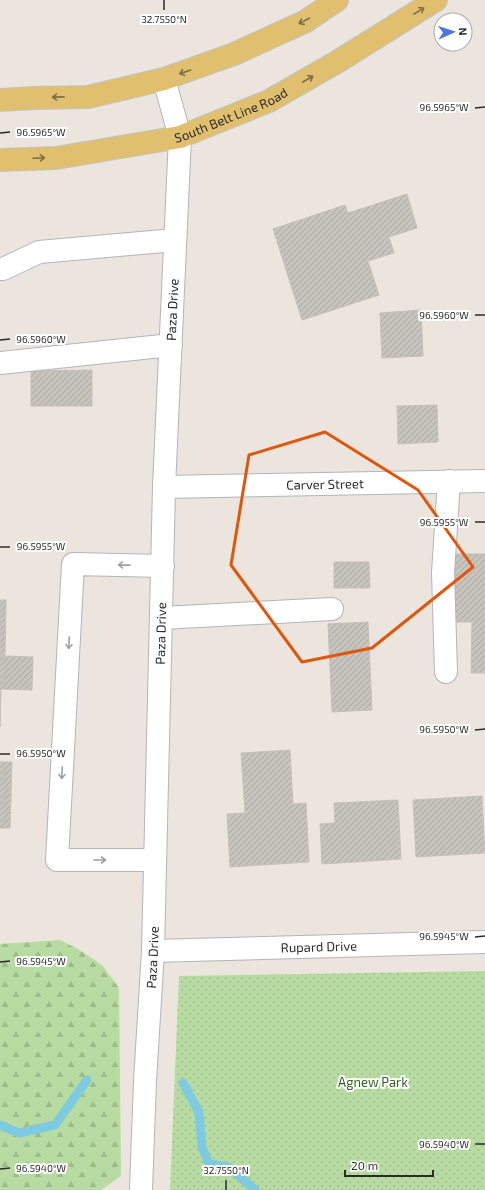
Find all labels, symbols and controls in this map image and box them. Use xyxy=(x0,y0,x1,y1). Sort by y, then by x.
one-way arrow xyxy=(413,7,424,15)
north arrow xyxy=(433,12,473,52)
text: 32.7550°N xyxy=(141,13,187,25)
one-way arrow xyxy=(299,18,311,25)
text: N xyxy=(457,27,470,36)
one-way arrow xyxy=(179,68,191,76)
one-way arrow xyxy=(302,74,314,82)
street label: South Belt Line Road xyxy=(173,84,290,146)
one-way arrow xyxy=(52,93,65,101)
text: 96.5965°W xyxy=(420,101,469,113)
text: 96.5965°W xyxy=(17,126,66,138)
one-way arrow xyxy=(32,155,45,162)
street label: Paza Drive xyxy=(163,278,182,341)
text: 96.5960°W xyxy=(419,309,469,321)
text: 96.5960°W xyxy=(16,333,66,345)
street label: Carver Street xyxy=(286,475,364,493)
text: 96.5955°W xyxy=(420,516,469,528)
text: 96.5955°W xyxy=(17,540,66,552)
one-way arrow xyxy=(118,561,131,569)
street label: Paza Drive xyxy=(152,602,169,665)
one-way arrow xyxy=(65,636,73,649)
text: 96.5950°W xyxy=(419,723,469,735)
text: 96.5950°W xyxy=(16,747,66,759)
one-way arrow xyxy=(58,766,66,779)
one-way arrow xyxy=(93,856,106,864)
street label: Paza Drive xyxy=(143,926,162,989)
text: 96.5945°W xyxy=(419,930,469,942)
street label: Rupard Drive xyxy=(280,937,357,956)
text: 96.5945°W xyxy=(16,955,66,967)
park label: Agnew Park xyxy=(338,1074,408,1090)
text: 96.5940°W xyxy=(419,1138,470,1150)
scale bar xyxy=(345,1152,433,1178)
text: 20 m xyxy=(351,1158,378,1172)
text: 96.5940°W xyxy=(16,1162,67,1174)
text: 32.7550°N xyxy=(203,1164,249,1176)

